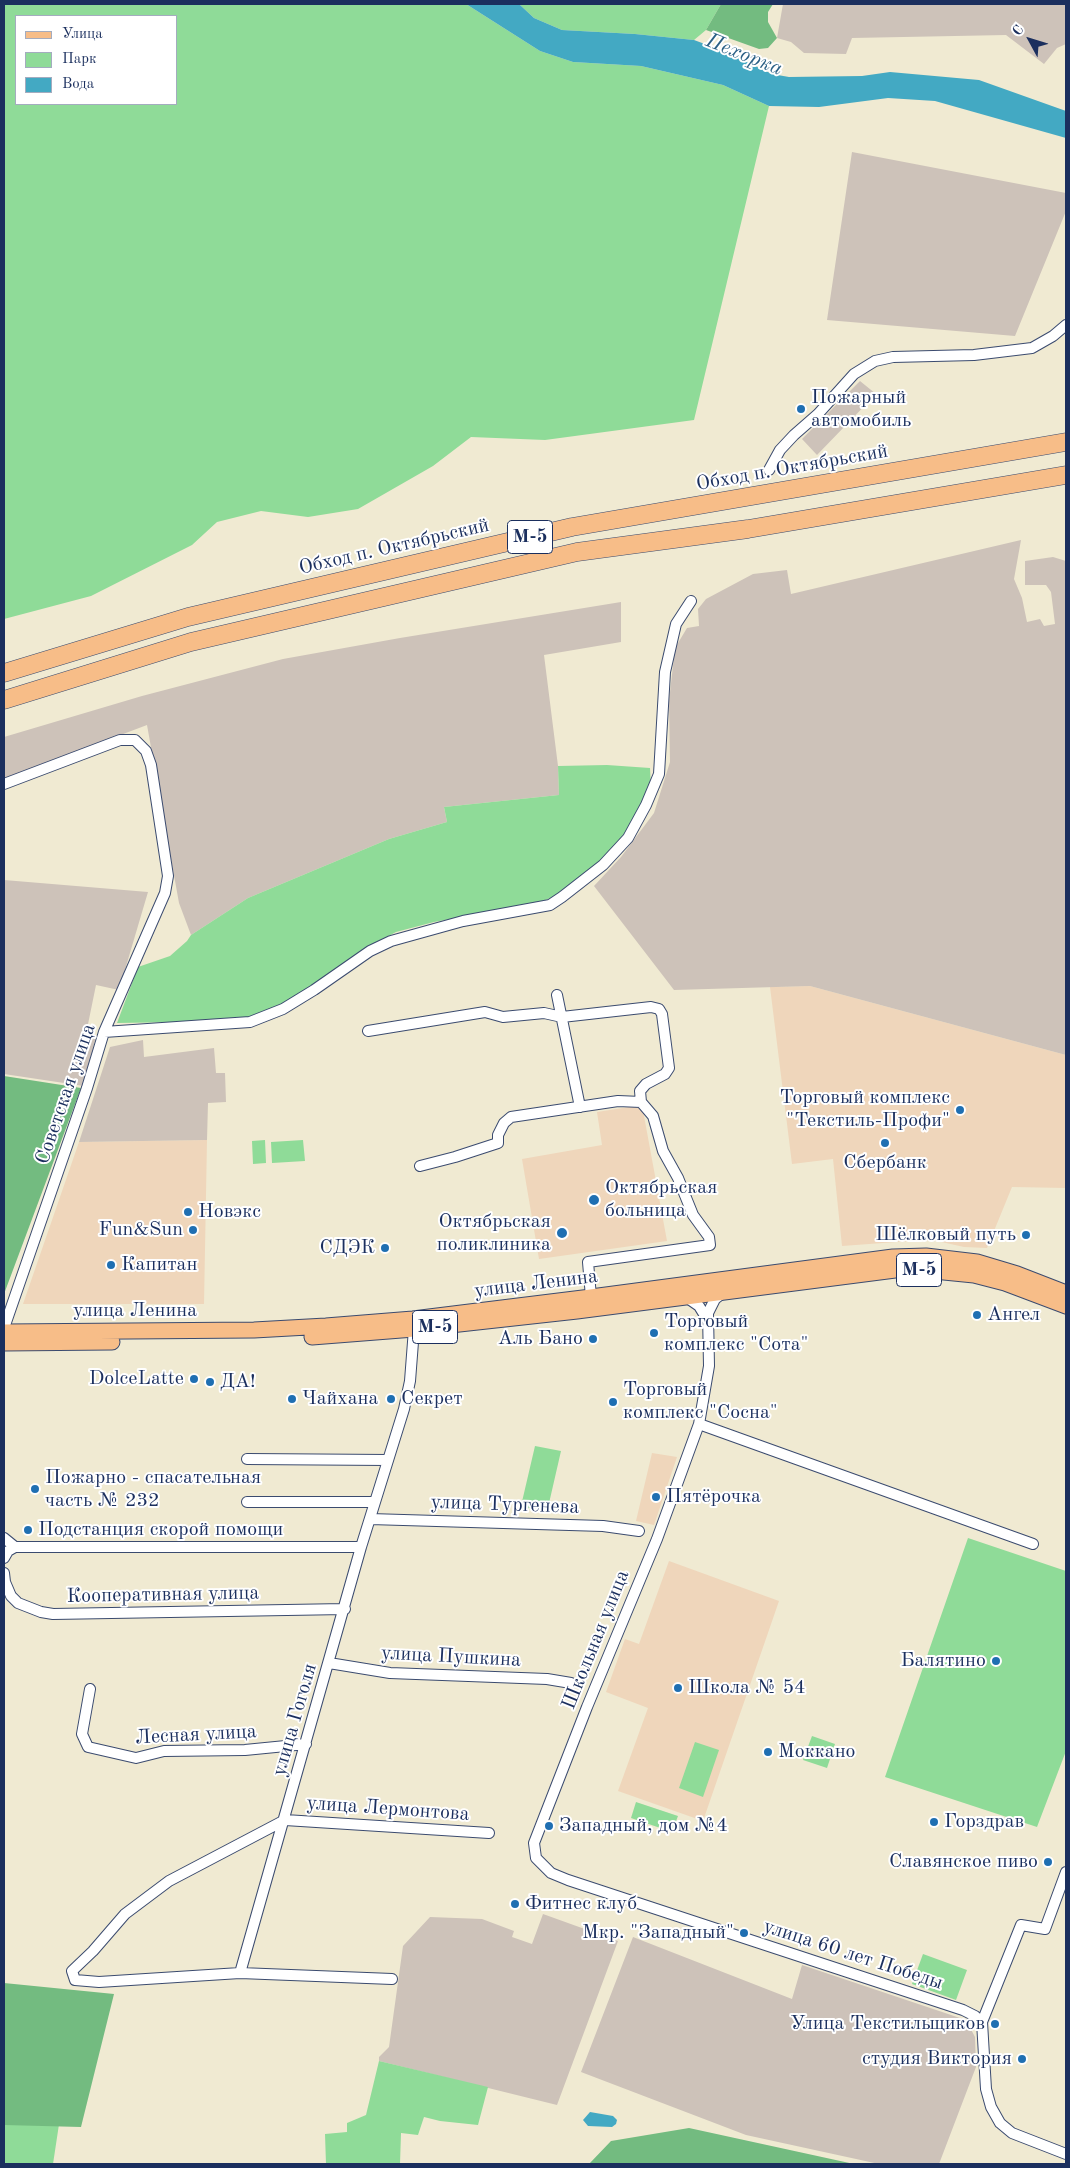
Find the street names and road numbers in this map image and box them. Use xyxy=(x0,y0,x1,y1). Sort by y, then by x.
street label: Обход п. Октябрьский xyxy=(694,439,890,497)
street label: Обход п. Октябрьский xyxy=(297,513,491,581)
road number: М-5 xyxy=(508,520,552,554)
street label: Советская улица xyxy=(31,1020,101,1168)
road number: М-5 xyxy=(896,1254,942,1286)
street label: улица Ленина xyxy=(473,1265,599,1303)
street label: улица Ленина xyxy=(73,1299,197,1323)
road number: М-5 xyxy=(412,1310,458,1344)
street label: улица Тургенева xyxy=(430,1490,580,1520)
street label: Школьная улица xyxy=(557,1567,635,1713)
street label: Кооперативная улица xyxy=(67,1581,259,1609)
street label: улица Пушкина xyxy=(380,1641,522,1673)
street label: улица Гоголя xyxy=(267,1661,323,1779)
street label: Лесная улица xyxy=(135,1720,257,1750)
street label: улица Лермонтова xyxy=(306,1791,470,1827)
street label: улица 60 лет Победы xyxy=(760,1915,946,1995)

